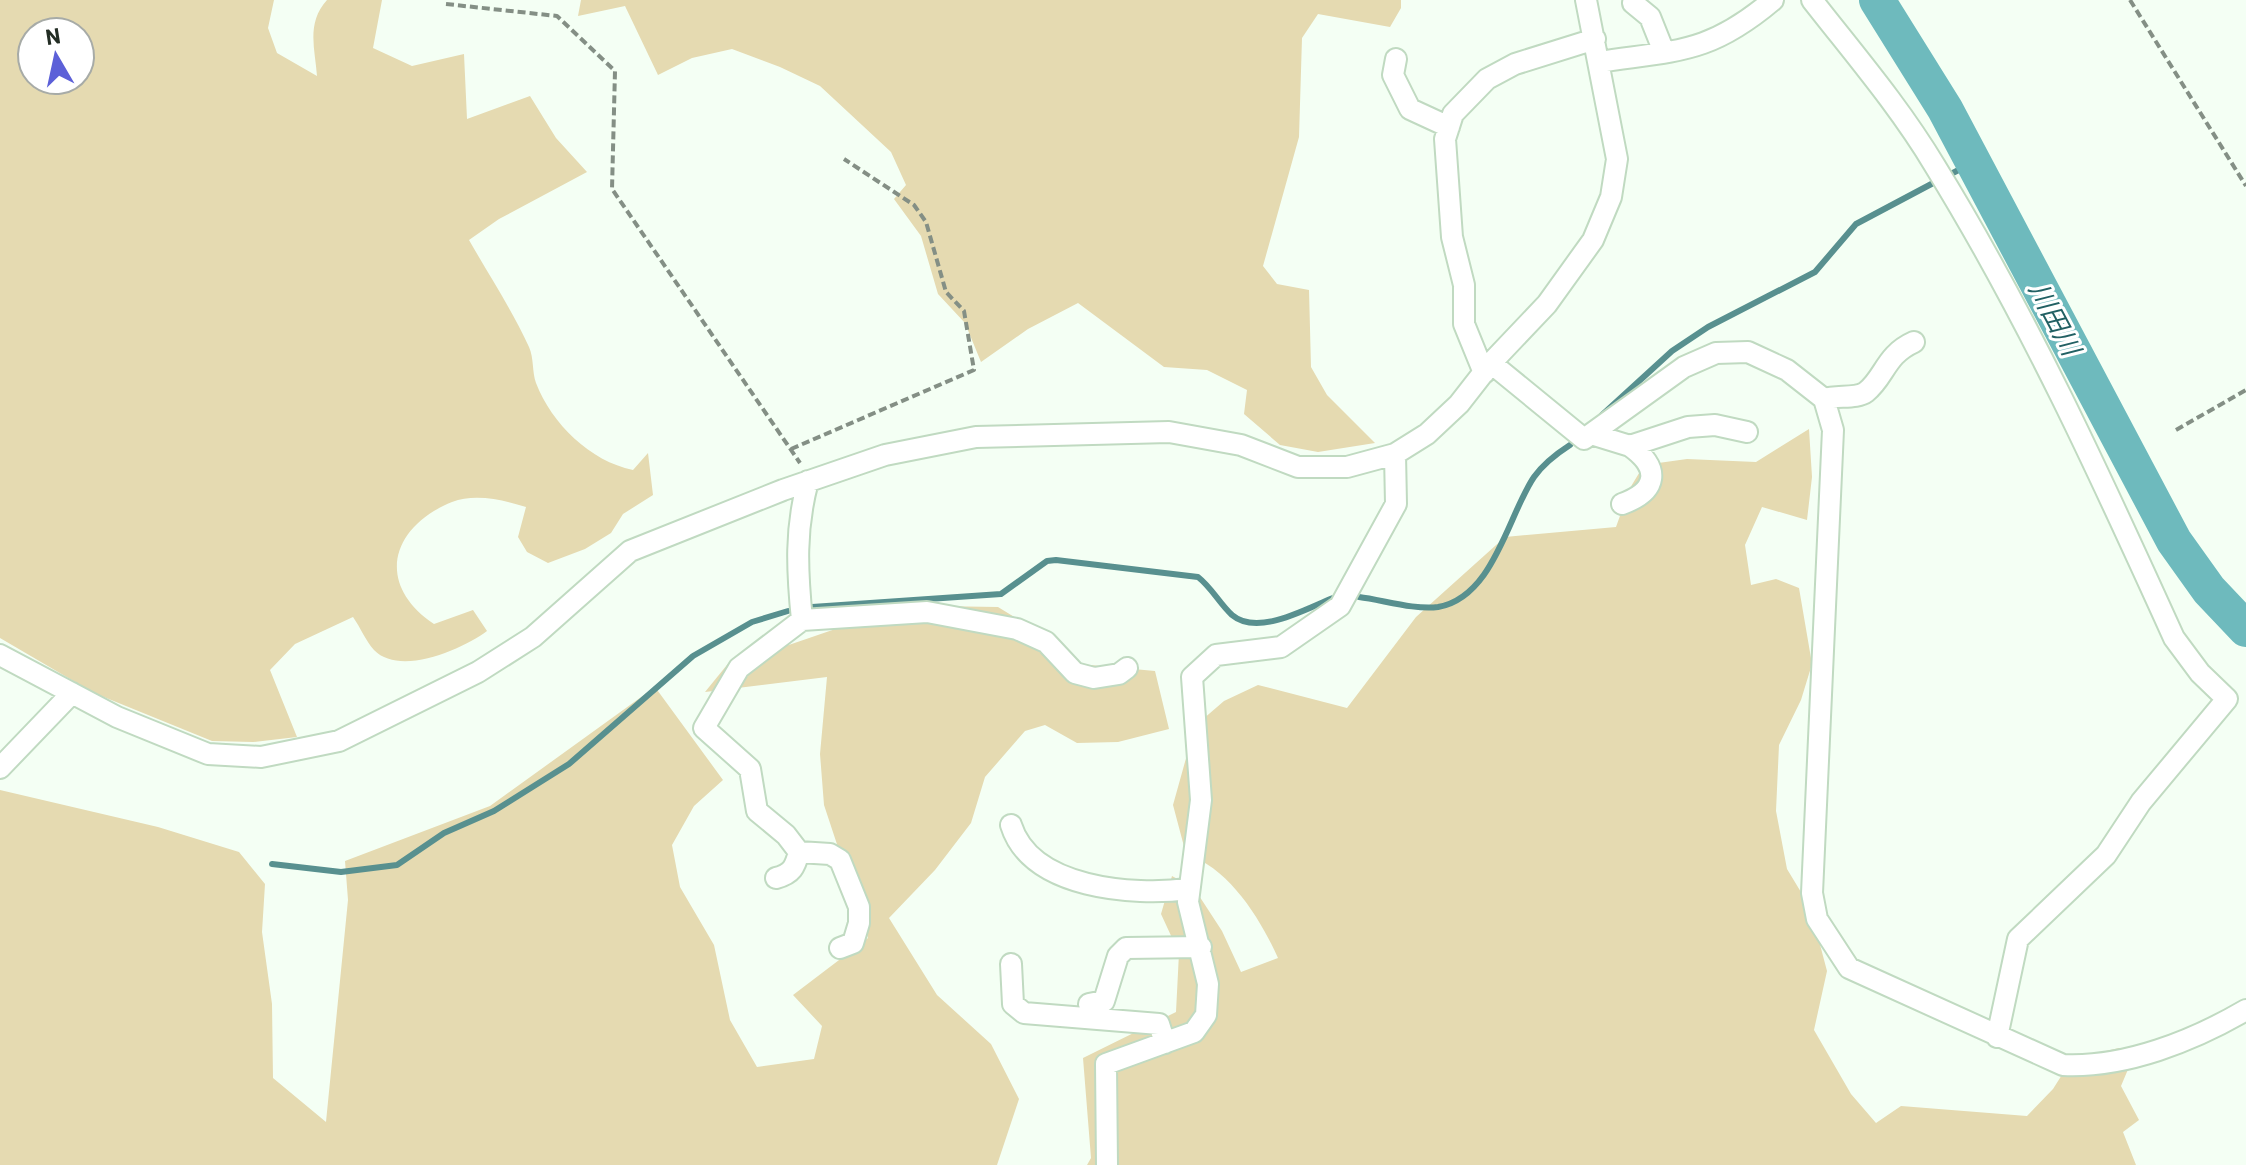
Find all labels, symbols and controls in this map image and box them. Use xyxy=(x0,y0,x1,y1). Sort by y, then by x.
north arrow xyxy=(16,16,96,96)
text: N xyxy=(43,21,62,49)
water label: 川田川 xyxy=(2024,276,2089,362)

